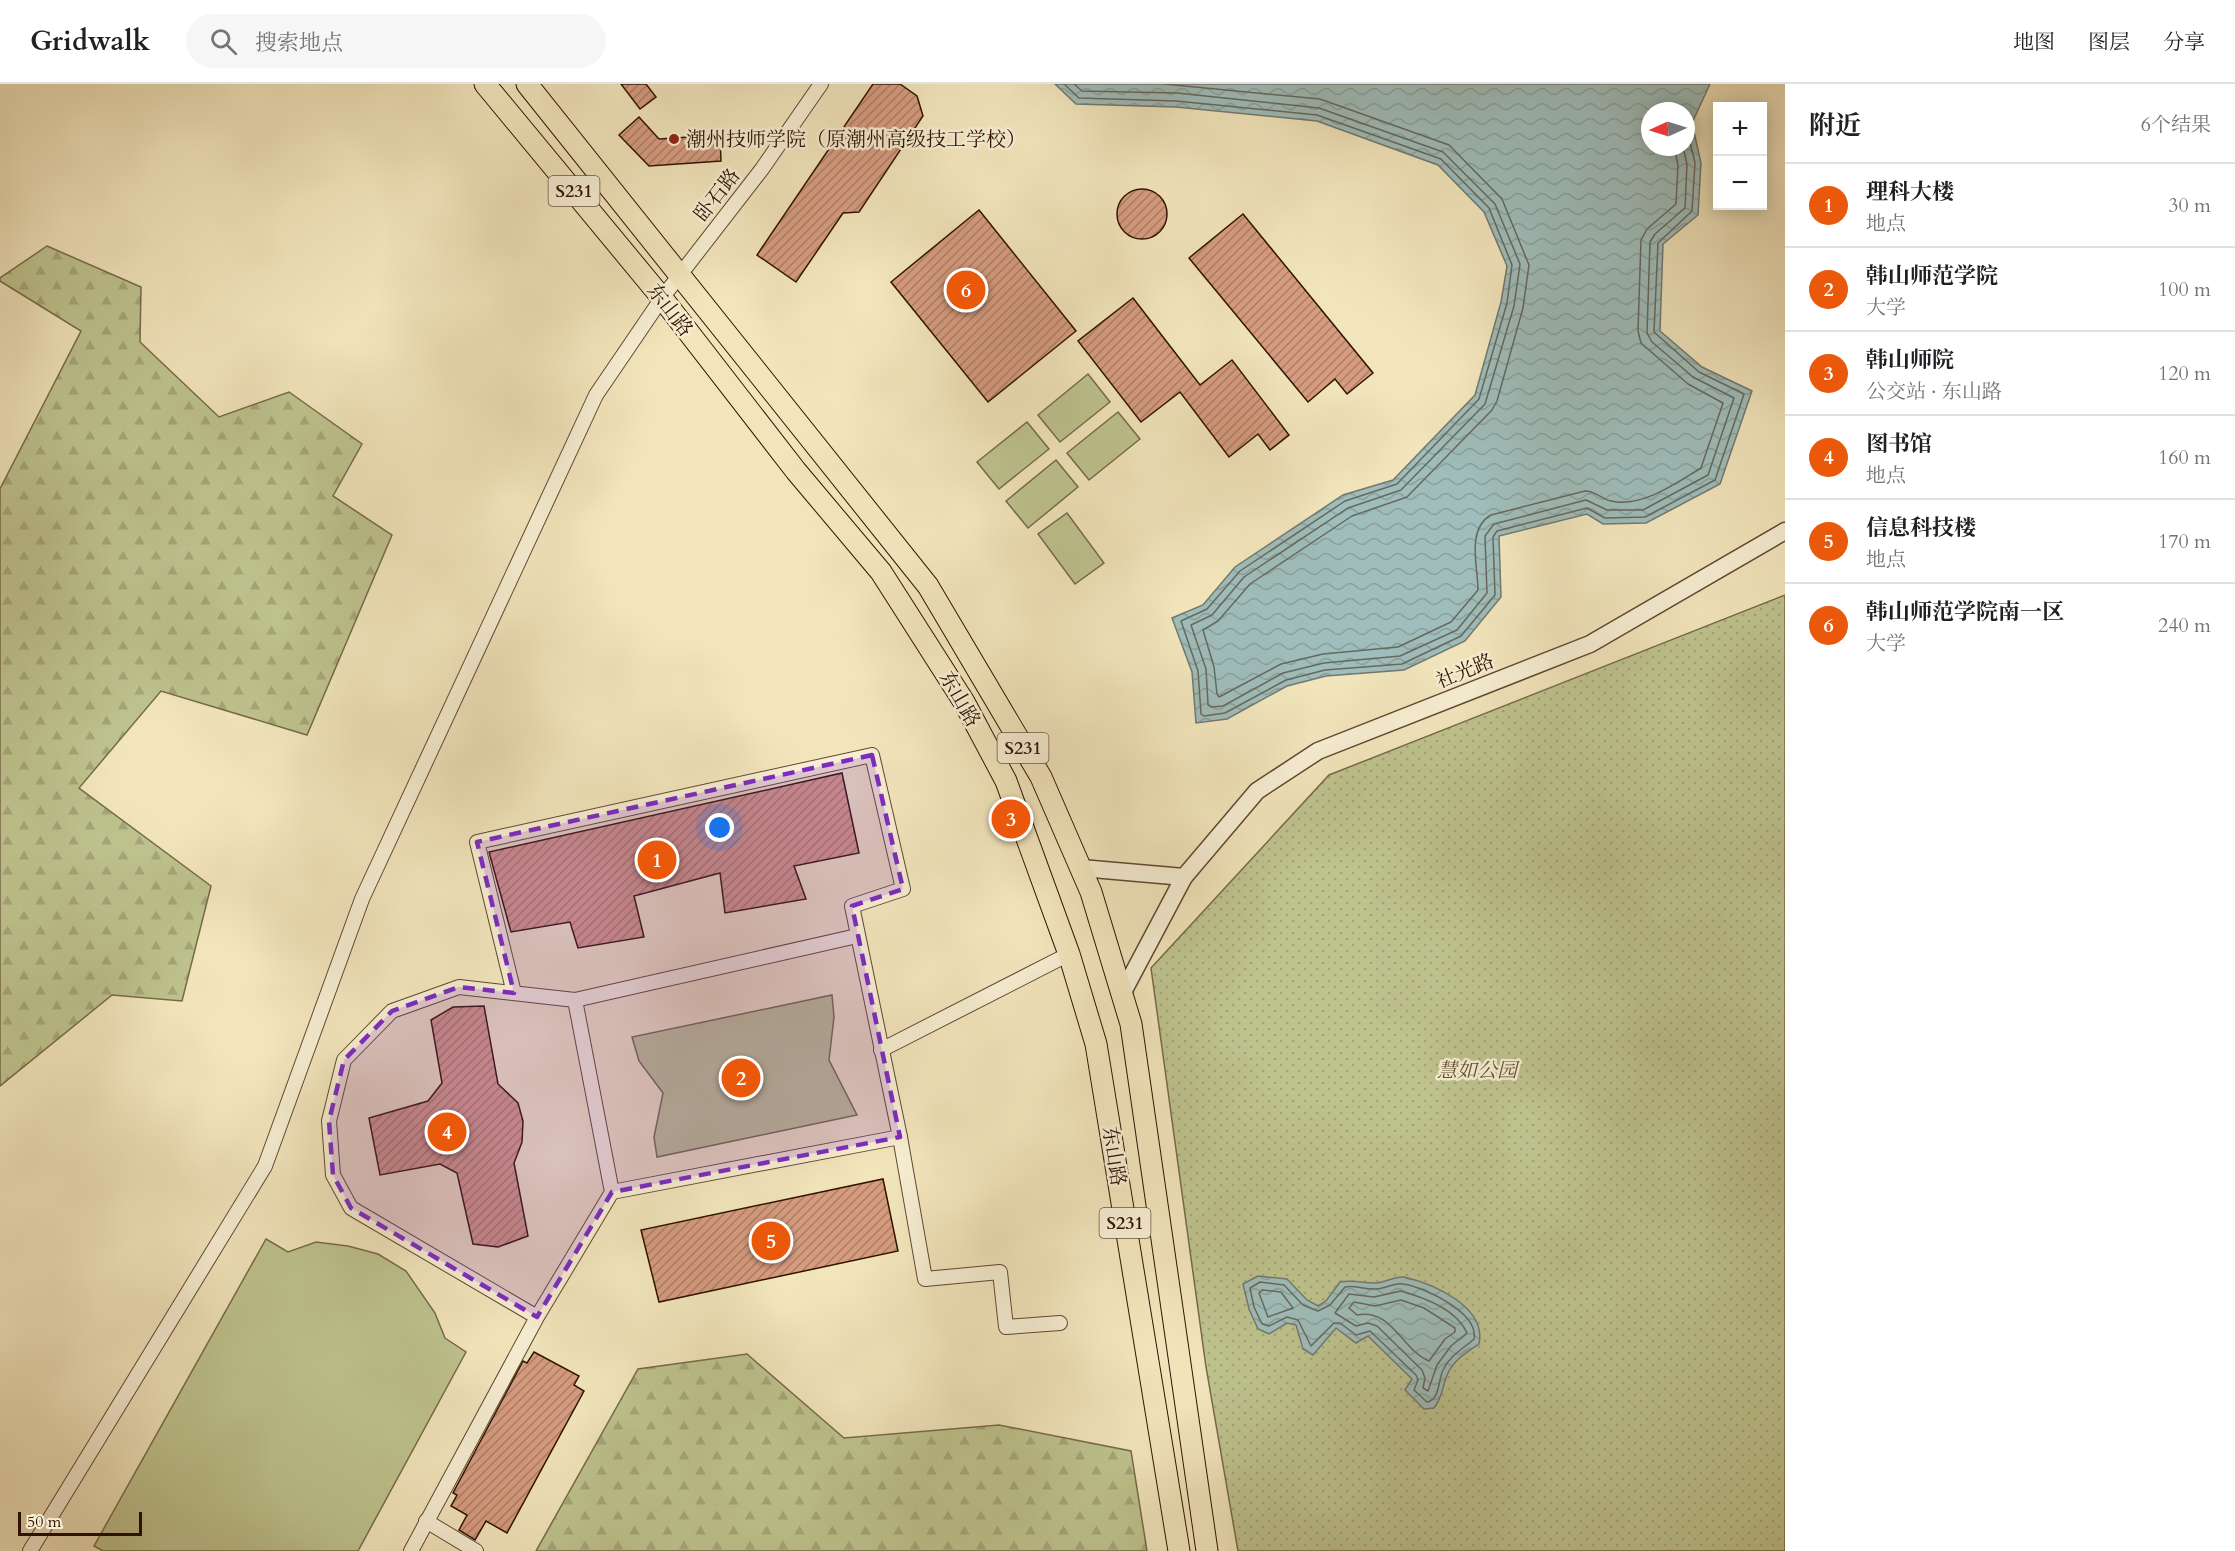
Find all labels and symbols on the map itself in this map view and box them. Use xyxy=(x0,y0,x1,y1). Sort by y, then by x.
north arrow xyxy=(1641,102,1695,156)
place label: 潮州技师学院（原潮州高级技工学校） xyxy=(686,126,1026,153)
marker: 潮州技师学院（原潮州高级技工学校） xyxy=(667,132,681,146)
street label: 卧石路 xyxy=(688,163,746,227)
road number: S231 xyxy=(548,176,600,206)
pin: 6 xyxy=(946,268,986,312)
street label: 东山路 xyxy=(641,278,699,342)
street label: 社光路 xyxy=(1432,647,1498,695)
street label: 东山路 xyxy=(933,666,987,732)
road number: S231 xyxy=(998,733,1048,763)
pin: 3 xyxy=(992,796,1030,842)
your location xyxy=(705,813,734,842)
pin: 1 xyxy=(638,838,676,882)
pin: 2 xyxy=(722,1056,760,1100)
park label: 慧如公园 xyxy=(1437,1057,1520,1084)
pin: 4 xyxy=(428,1110,466,1154)
street label: 东山路 xyxy=(1096,1124,1132,1188)
road number: S231 xyxy=(1100,1208,1150,1238)
pin: 5 xyxy=(752,1218,790,1264)
scale bar xyxy=(18,1509,142,1536)

